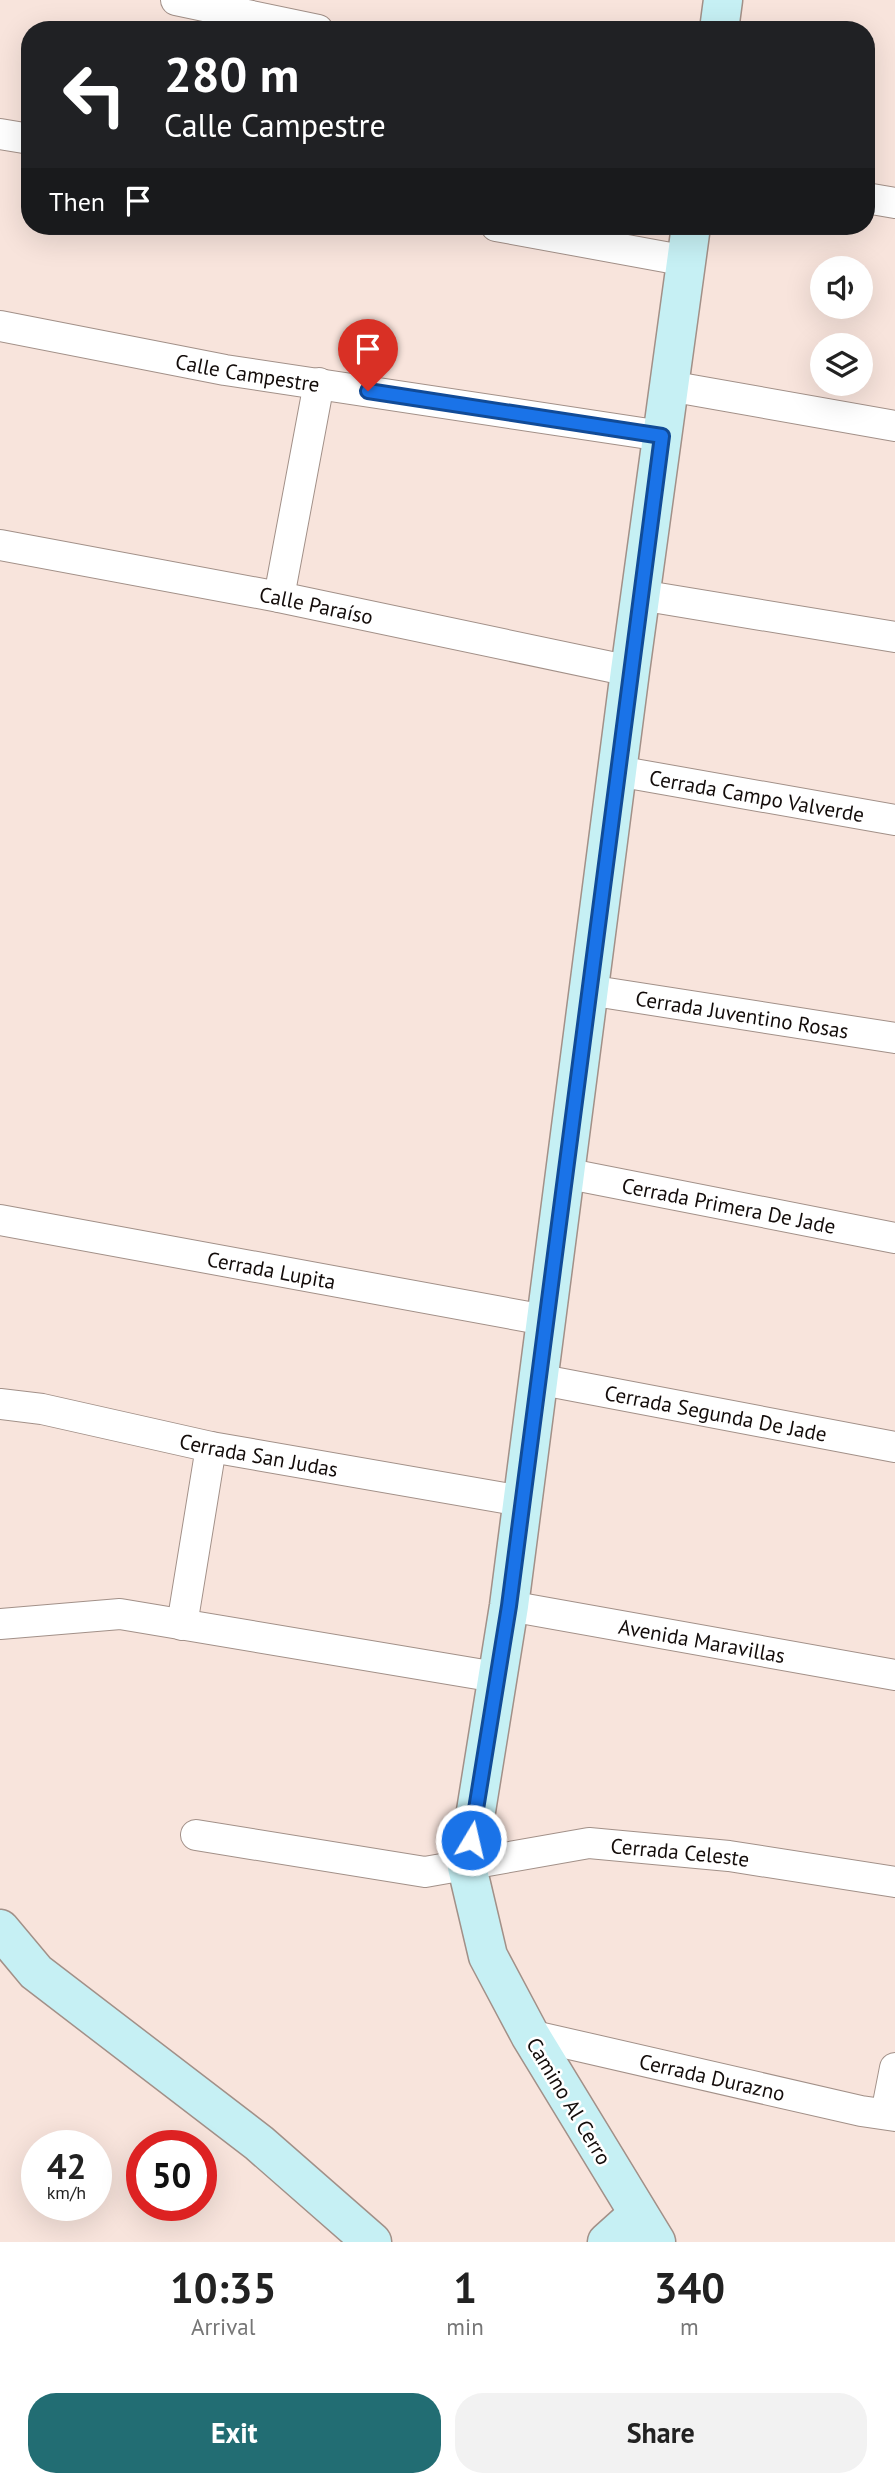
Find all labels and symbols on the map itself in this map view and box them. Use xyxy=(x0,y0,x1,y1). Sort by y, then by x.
pin xyxy=(338,319,398,391)
street label: Calle Campestre xyxy=(173,347,321,398)
street label: Calle Paraíso xyxy=(257,580,376,630)
street label: Cerrada Campo Valverde xyxy=(647,763,866,828)
street label: Cerrada Juventino Rosas xyxy=(634,984,851,1044)
street label: Cerrada Primera De Jade xyxy=(620,1171,838,1240)
street label: Cerrada Lupita xyxy=(205,1245,338,1295)
street label: Cerrada Segunda De Jade xyxy=(602,1379,829,1447)
street label: Cerrada San Judas xyxy=(177,1427,340,1482)
street label: Avenida Maravillas xyxy=(617,1612,787,1669)
position arrow xyxy=(434,1803,508,1877)
street label: Cerrada Celeste xyxy=(610,1832,751,1873)
street label: Camino Al Cerro xyxy=(520,2032,618,2170)
street label: Cerrada Durazno xyxy=(637,2047,788,2107)
speed limit sign: 50 xyxy=(126,2130,217,2221)

